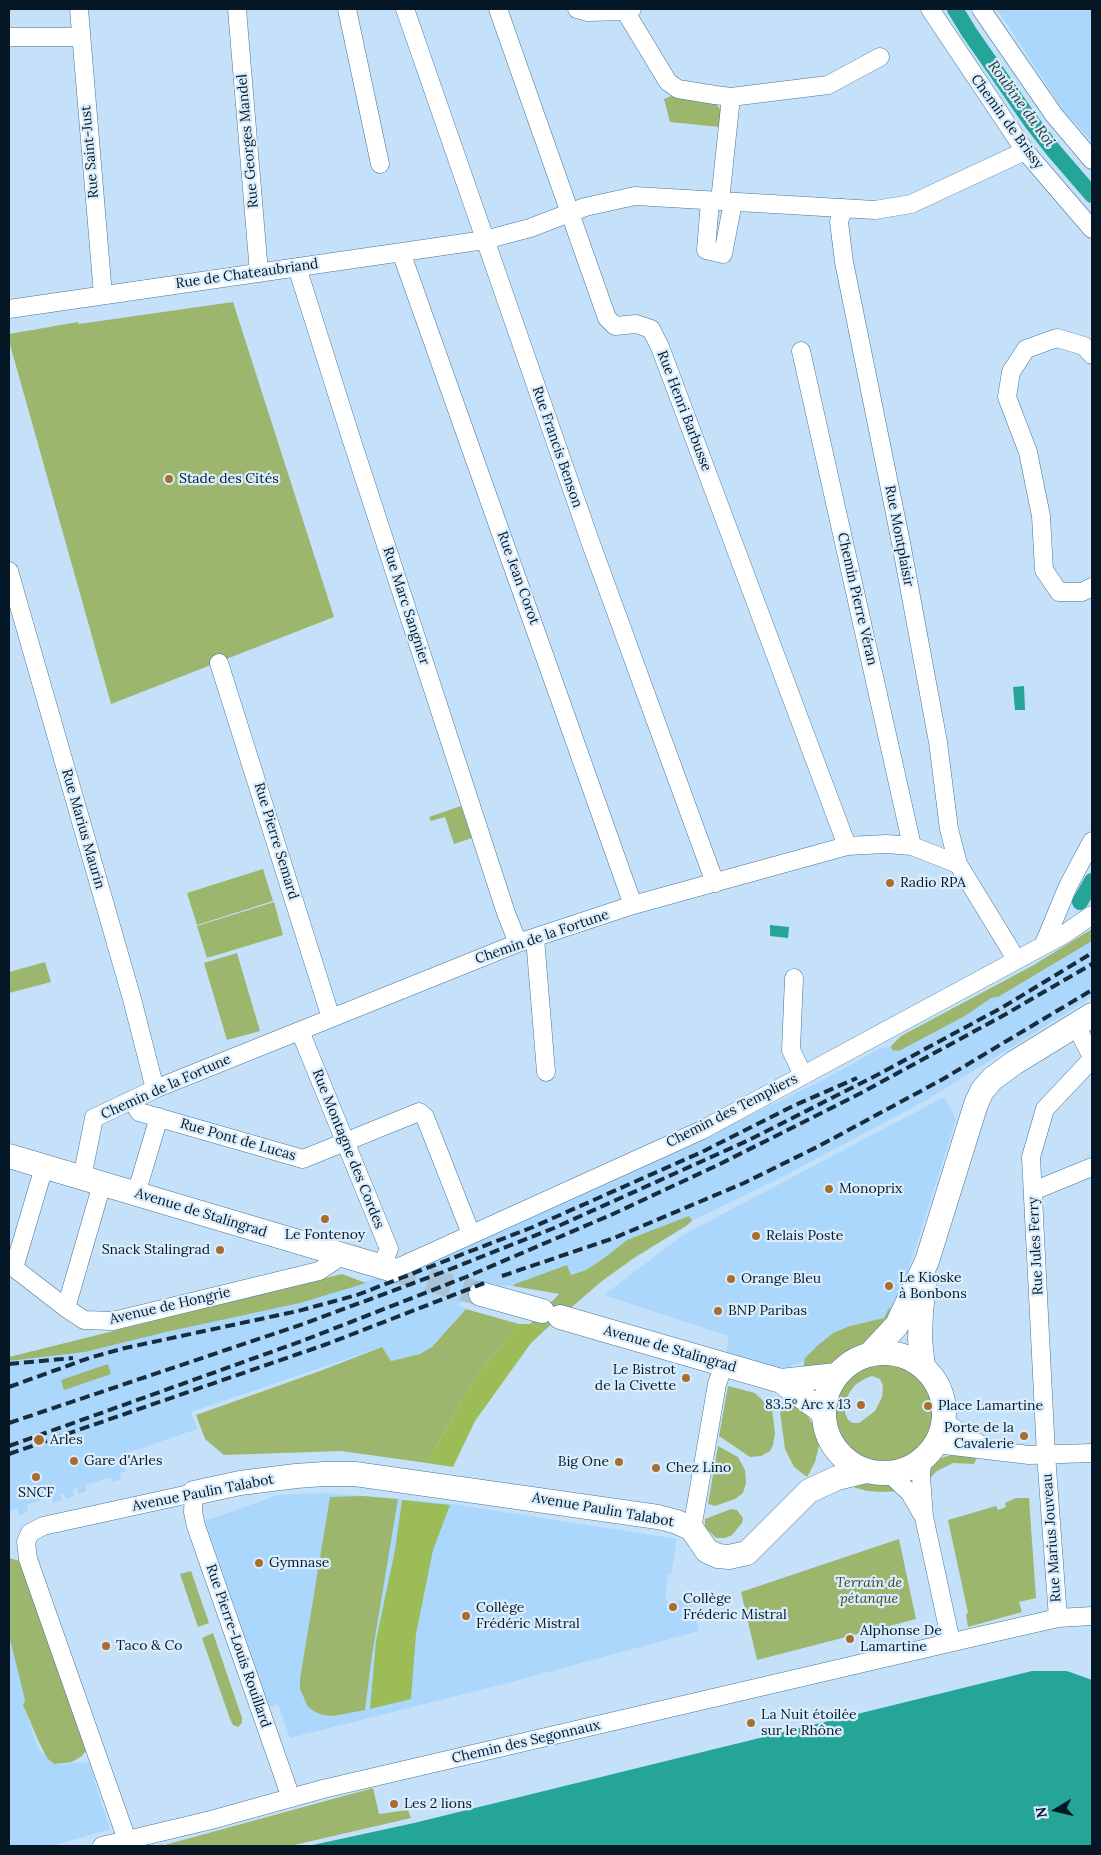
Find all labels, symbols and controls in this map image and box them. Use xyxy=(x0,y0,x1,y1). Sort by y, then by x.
water label: Roubine du Roi xyxy=(984,57,1058,151)
street label: Chemin de Brissy xyxy=(967,71,1047,173)
street label: Rue Georges Mandel xyxy=(234,73,262,209)
street label: Rue Saint-Just xyxy=(78,105,102,199)
street label: Rue de Chateaubriand xyxy=(174,256,320,292)
street label: Rue Henri Barbusse xyxy=(653,348,715,474)
street label: Rue Francis Benson xyxy=(528,384,586,510)
place label: Stade des Cités xyxy=(179,471,279,487)
marker: Stade des Cités xyxy=(163,473,175,485)
street label: Rue Montplaisir xyxy=(881,484,917,588)
street label: Rue Jean Corot xyxy=(493,529,543,627)
street label: Chemin Pierre Véran xyxy=(834,531,880,667)
street label: Rue Marc Sangnier xyxy=(379,545,433,667)
street label: Rue Marius Maurin xyxy=(58,767,108,891)
street label: Rue Pierre Semard xyxy=(250,781,302,901)
place label: Radio RPA xyxy=(900,875,966,891)
marker: Radio RPA xyxy=(884,877,896,889)
street label: Chemin de la Fortune xyxy=(473,906,611,968)
street label: Chemin de la Fortune xyxy=(98,1051,234,1123)
street label: Rue Montagne des Cordes xyxy=(308,1067,388,1231)
street label: Chemin des Templiers xyxy=(664,1071,800,1151)
street label: Rue Pont de Lucas xyxy=(178,1115,298,1165)
place label: Monoprix xyxy=(839,1181,902,1197)
marker: Monoprix xyxy=(823,1183,835,1195)
street label: Avenue de Stalingrad xyxy=(133,1185,269,1241)
street label: Rue Jules Ferry xyxy=(1025,1196,1047,1296)
marker: Le Fontenoy xyxy=(319,1213,331,1225)
place label: Le Fontenoy xyxy=(285,1227,365,1243)
place label: Relais Poste xyxy=(766,1228,843,1244)
marker: Relais Poste xyxy=(750,1230,762,1242)
place label: Snack Stalingrad xyxy=(102,1242,210,1258)
marker: Snack Stalingrad xyxy=(214,1244,226,1256)
place label: Le Kioske à Bonbons xyxy=(899,1270,967,1302)
place label: Orange Bleu xyxy=(741,1271,821,1287)
marker: Orange Bleu xyxy=(725,1273,737,1285)
marker: Le Kioske à Bonbons xyxy=(883,1280,895,1292)
street label: Avenue de Hongrie xyxy=(108,1284,232,1328)
place label: BNP Paribas xyxy=(728,1303,807,1319)
marker: BNP Paribas xyxy=(712,1305,724,1317)
street label: Avenue de Stalingrad xyxy=(602,1322,738,1376)
place label: Le Bistrot de la Civette xyxy=(595,1362,676,1394)
marker: Le Bistrot de la Civette xyxy=(680,1372,692,1384)
place label: 83.5° Arc x 13 xyxy=(765,1397,851,1413)
place label: Place Lamartine xyxy=(938,1398,1043,1414)
marker: 83.5° Arc x 13 xyxy=(855,1399,867,1411)
marker: Place Lamartine xyxy=(922,1400,934,1412)
place label: Porte de la Cavalerie xyxy=(944,1420,1014,1452)
marker: Porte de la Cavalerie xyxy=(1018,1430,1030,1442)
place label: Arles xyxy=(50,1432,83,1448)
marker: Arles xyxy=(32,1433,46,1447)
place label: Gare d'Arles xyxy=(84,1453,162,1469)
place label: Big One xyxy=(558,1454,609,1470)
marker: Gare d'Arles xyxy=(68,1455,80,1467)
marker: Big One xyxy=(613,1456,625,1468)
place label: Chez Lino xyxy=(666,1460,731,1476)
marker: Chez Lino xyxy=(650,1462,662,1474)
marker: SNCF xyxy=(30,1471,42,1483)
street label: Avenue Paulin Talabot xyxy=(131,1471,275,1515)
street label: Rue Marius Jouveau xyxy=(1039,1473,1065,1603)
place label: SNCF xyxy=(18,1485,54,1501)
street label: Avenue Paulin Talabot xyxy=(531,1489,675,1531)
place label: Gymnase xyxy=(269,1555,329,1571)
marker: Gymnase xyxy=(253,1557,265,1569)
street label: Rue Pierre-Louis Rouillard xyxy=(202,1562,274,1730)
park label: Terrain de pétanque xyxy=(836,1575,902,1608)
place label: Collège Fréderic Mistral xyxy=(683,1591,787,1624)
place label: Collège Frédéric Mistral xyxy=(476,1600,580,1632)
marker: Collège Fréderic Mistral xyxy=(667,1601,679,1613)
marker: Collège Frédéric Mistral xyxy=(460,1610,472,1622)
place label: Alphonse De Lamartine xyxy=(860,1623,942,1655)
marker: Alphonse De Lamartine xyxy=(844,1633,856,1645)
place label: Taco & Co xyxy=(116,1638,182,1654)
marker: Taco & Co xyxy=(100,1640,112,1652)
place label: La Nuit étoilée sur le Rhône xyxy=(761,1707,857,1740)
street label: Chemin des Segonnaux xyxy=(450,1717,602,1767)
marker: La Nuit étoilée sur le Rhône xyxy=(745,1717,757,1729)
north arrow xyxy=(1031,1785,1081,1835)
place label: Les 2 lions xyxy=(404,1796,472,1812)
marker: Les 2 lions xyxy=(388,1798,400,1810)
text: N xyxy=(1031,1806,1051,1819)

